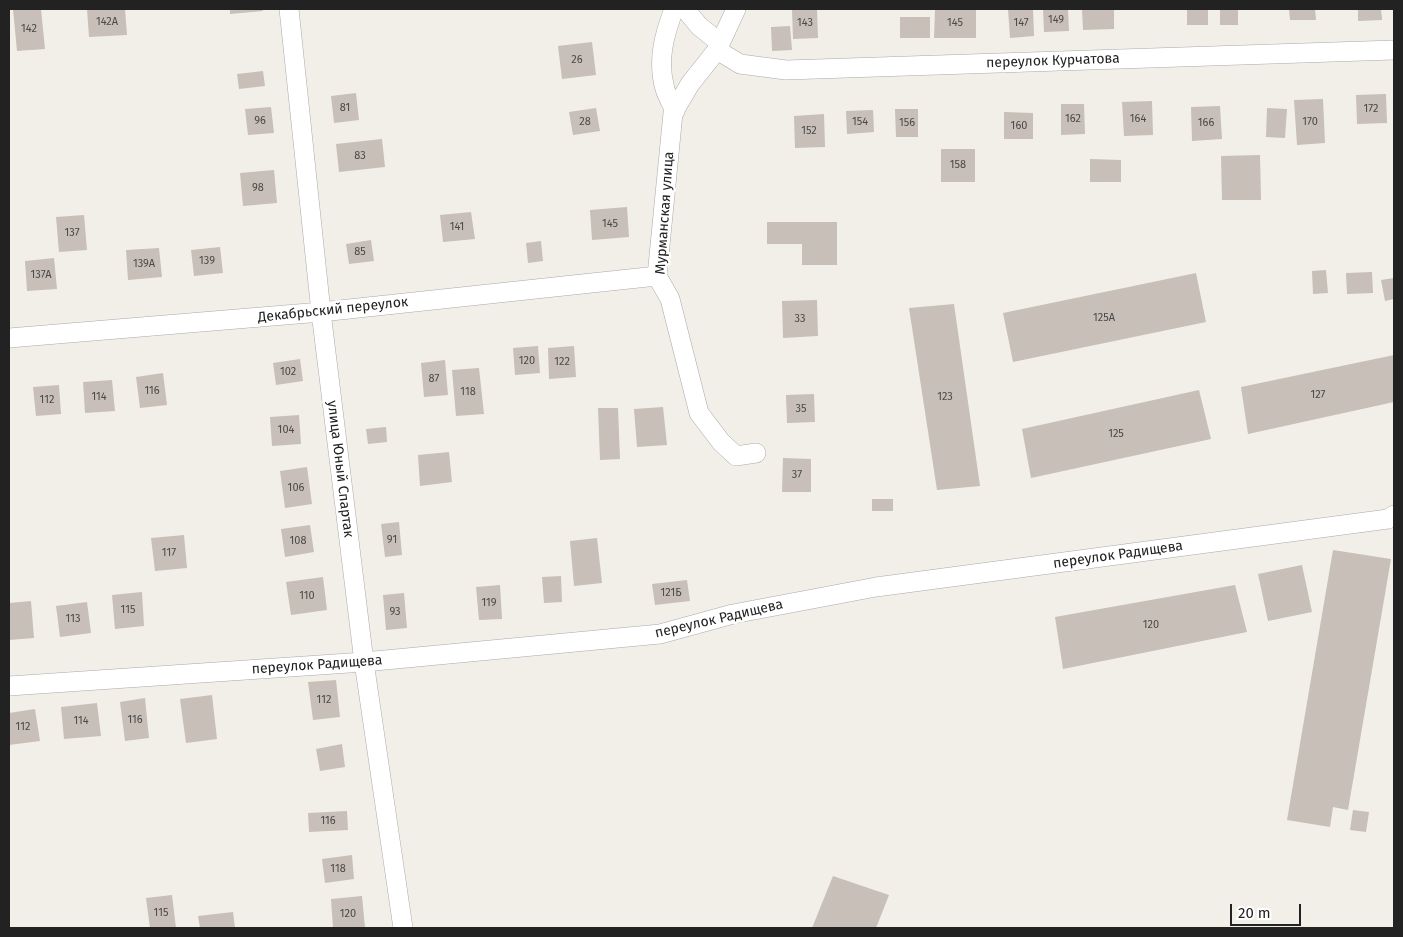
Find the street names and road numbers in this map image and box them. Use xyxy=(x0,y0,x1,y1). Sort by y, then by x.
street label: переулок Курчатова xyxy=(986,50,1120,72)
street label: Мурманская улица xyxy=(652,151,678,275)
street label: Декабрьский переулок xyxy=(257,294,409,326)
street label: улица Юный Спартак xyxy=(323,399,357,539)
street label: переулок Радищева xyxy=(1052,538,1184,572)
street label: переулок Радищева xyxy=(653,596,785,642)
street label: переулок Радищева xyxy=(251,652,383,678)

